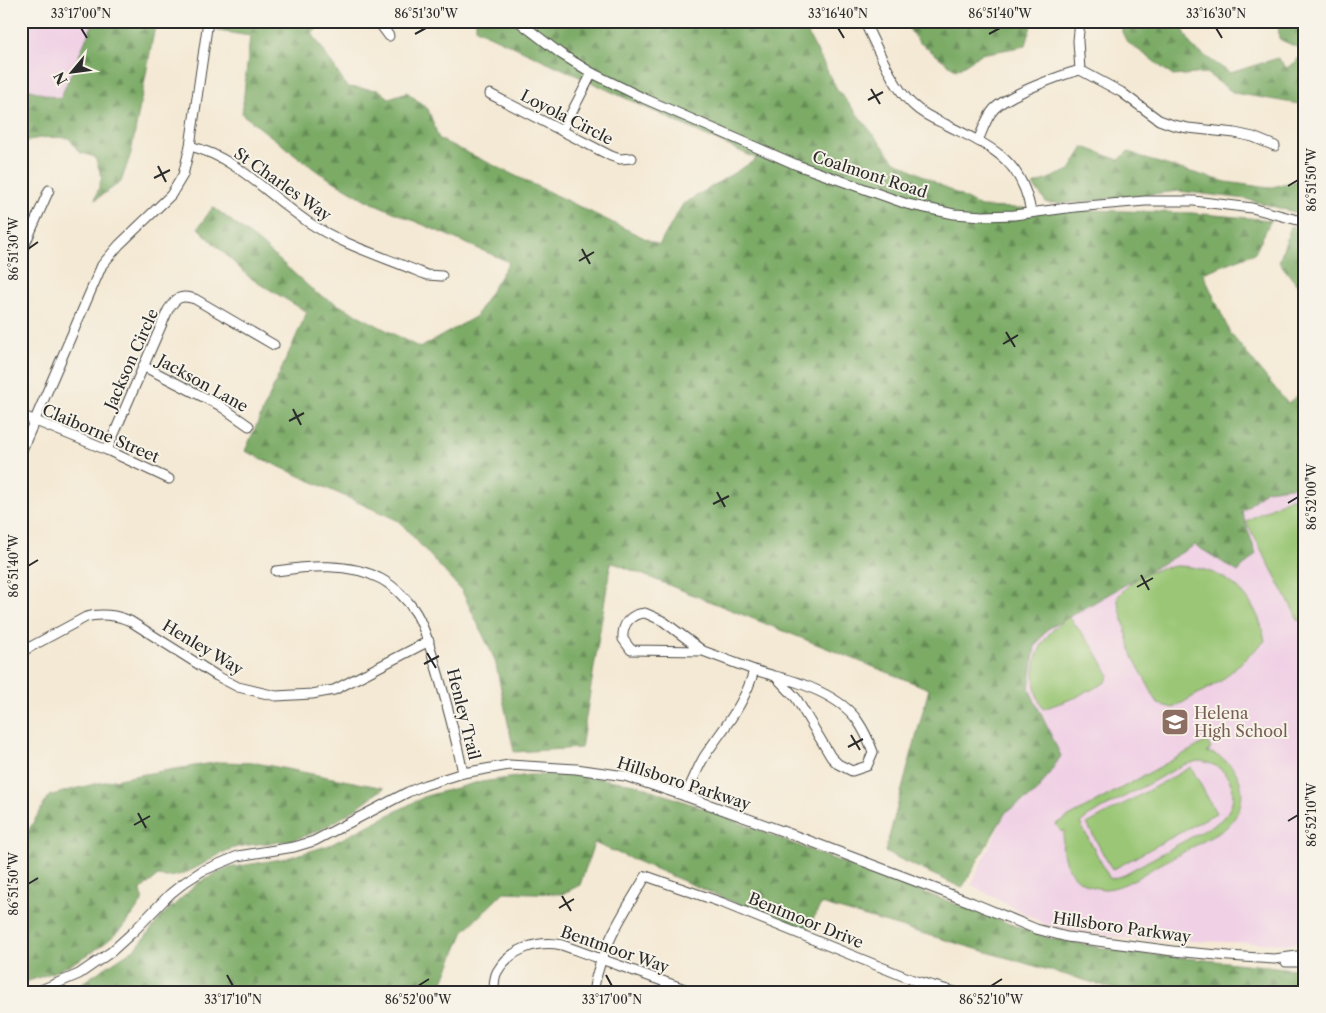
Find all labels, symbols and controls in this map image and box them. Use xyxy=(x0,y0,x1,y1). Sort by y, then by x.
text: 33°17'00"N xyxy=(51,6,111,21)
text: 86°51'30"W xyxy=(394,6,459,21)
text: 33°16'40"N xyxy=(808,6,868,21)
text: 86°51'40"W xyxy=(968,6,1033,21)
text: 33°16'30"N xyxy=(1186,6,1246,21)
north arrow xyxy=(48,48,98,98)
text: N xyxy=(50,69,71,88)
street label: Loyola Circle xyxy=(517,85,617,149)
street label: St Charles Way xyxy=(230,143,336,226)
street label: Coalmont Road xyxy=(810,146,930,202)
text: 86°51'50"W xyxy=(1304,147,1319,212)
text: 86°51'30"W xyxy=(6,216,21,281)
street label: Jackson Circle xyxy=(99,305,162,415)
street label: Jackson Lane xyxy=(152,348,252,416)
street label: Claiborne Street xyxy=(39,399,163,467)
text: 86°52'00"W xyxy=(1304,463,1319,530)
text: 86°51'40"W xyxy=(6,533,21,598)
street label: Henley Way xyxy=(159,615,248,680)
street label: Henley Trail xyxy=(443,666,485,762)
place label: Helena High School xyxy=(1194,703,1288,741)
school or university icon: Helena High School xyxy=(1160,707,1190,737)
street label: Hillsboro Parkway xyxy=(615,752,754,814)
text: 86°52'10"W xyxy=(1304,782,1319,847)
text: 86°51'50"W xyxy=(6,851,21,916)
street label: Bentmoor Drive xyxy=(745,888,867,952)
street label: Hillsboro Parkway xyxy=(1052,907,1193,947)
street label: Bentmoor Way xyxy=(558,921,673,977)
text: 33°17'10"N xyxy=(204,992,262,1007)
text: 86°52'00"W xyxy=(385,992,452,1007)
text: 33°17'00"N xyxy=(582,992,642,1007)
text: 86°52'10"W xyxy=(959,992,1024,1007)

